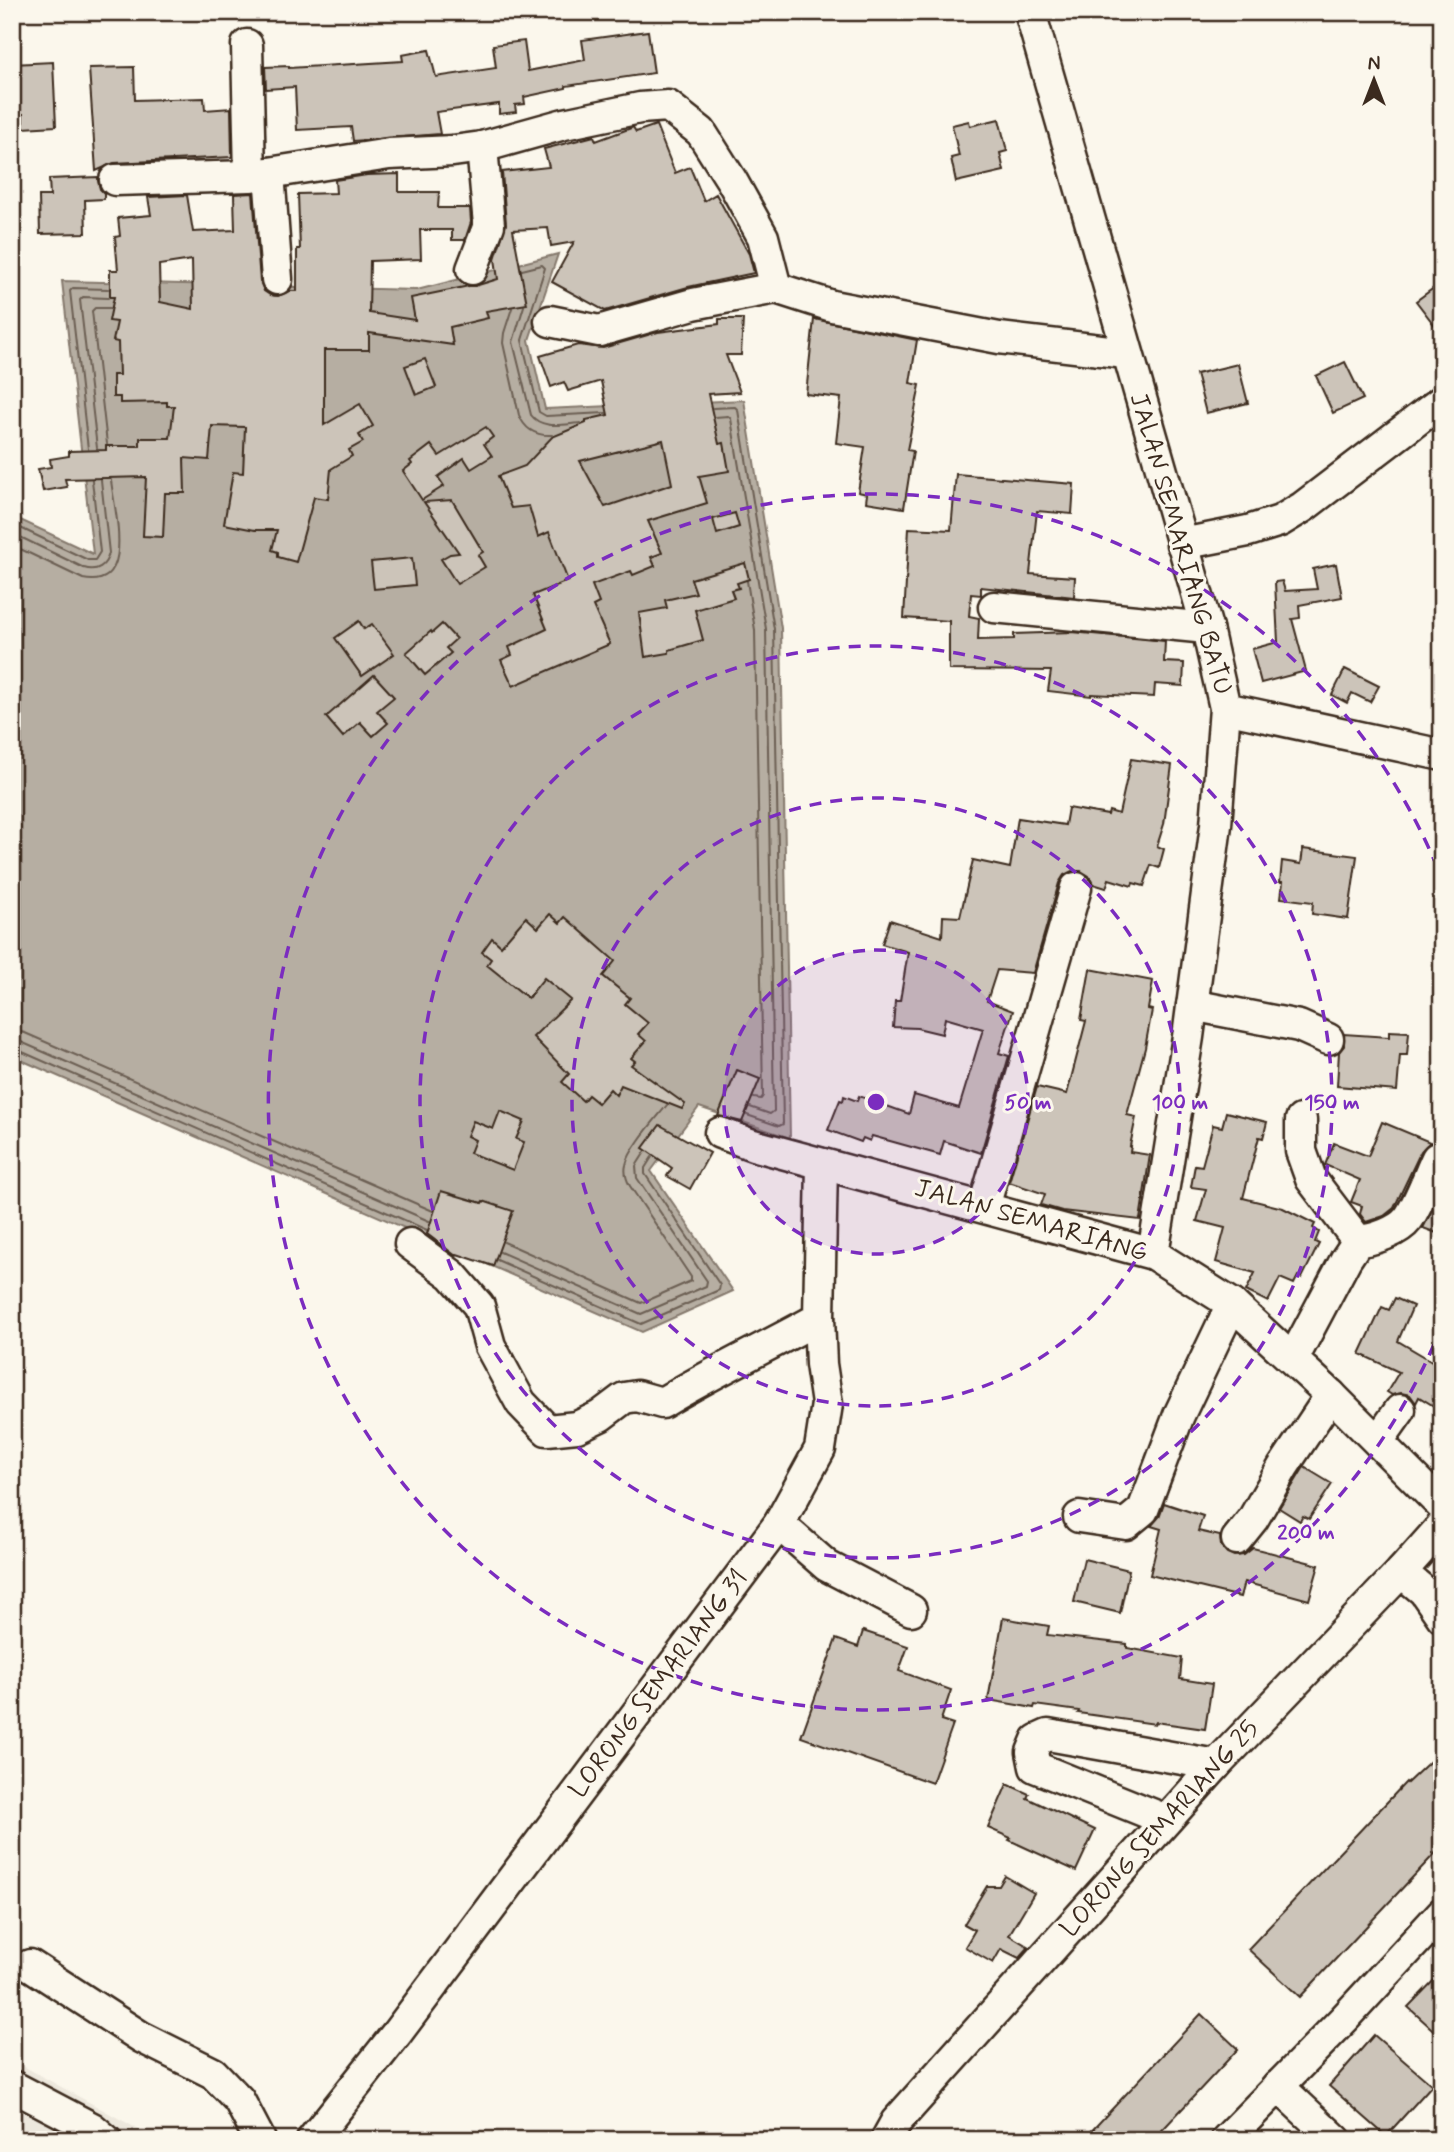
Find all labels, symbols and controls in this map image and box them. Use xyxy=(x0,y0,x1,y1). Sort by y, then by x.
north arrow xyxy=(1338,46,1408,116)
text: N xyxy=(1368,52,1380,77)
street label: JALAN SEMARIANG BATU xyxy=(1121,389,1239,699)
text: 50 m xyxy=(1005,1089,1052,1117)
text: 100 m xyxy=(1152,1089,1208,1117)
text: 150 m xyxy=(1304,1089,1360,1117)
centre of rings xyxy=(864,1090,888,1114)
street label: JALAN SEMARIANG xyxy=(911,1171,1151,1271)
text: 200 m xyxy=(1277,1519,1335,1547)
street label: LORONG SEMARIANG 31 xyxy=(562,1563,756,1805)
street label: LORONG SEMARIANG 25 xyxy=(1053,1713,1267,1945)

